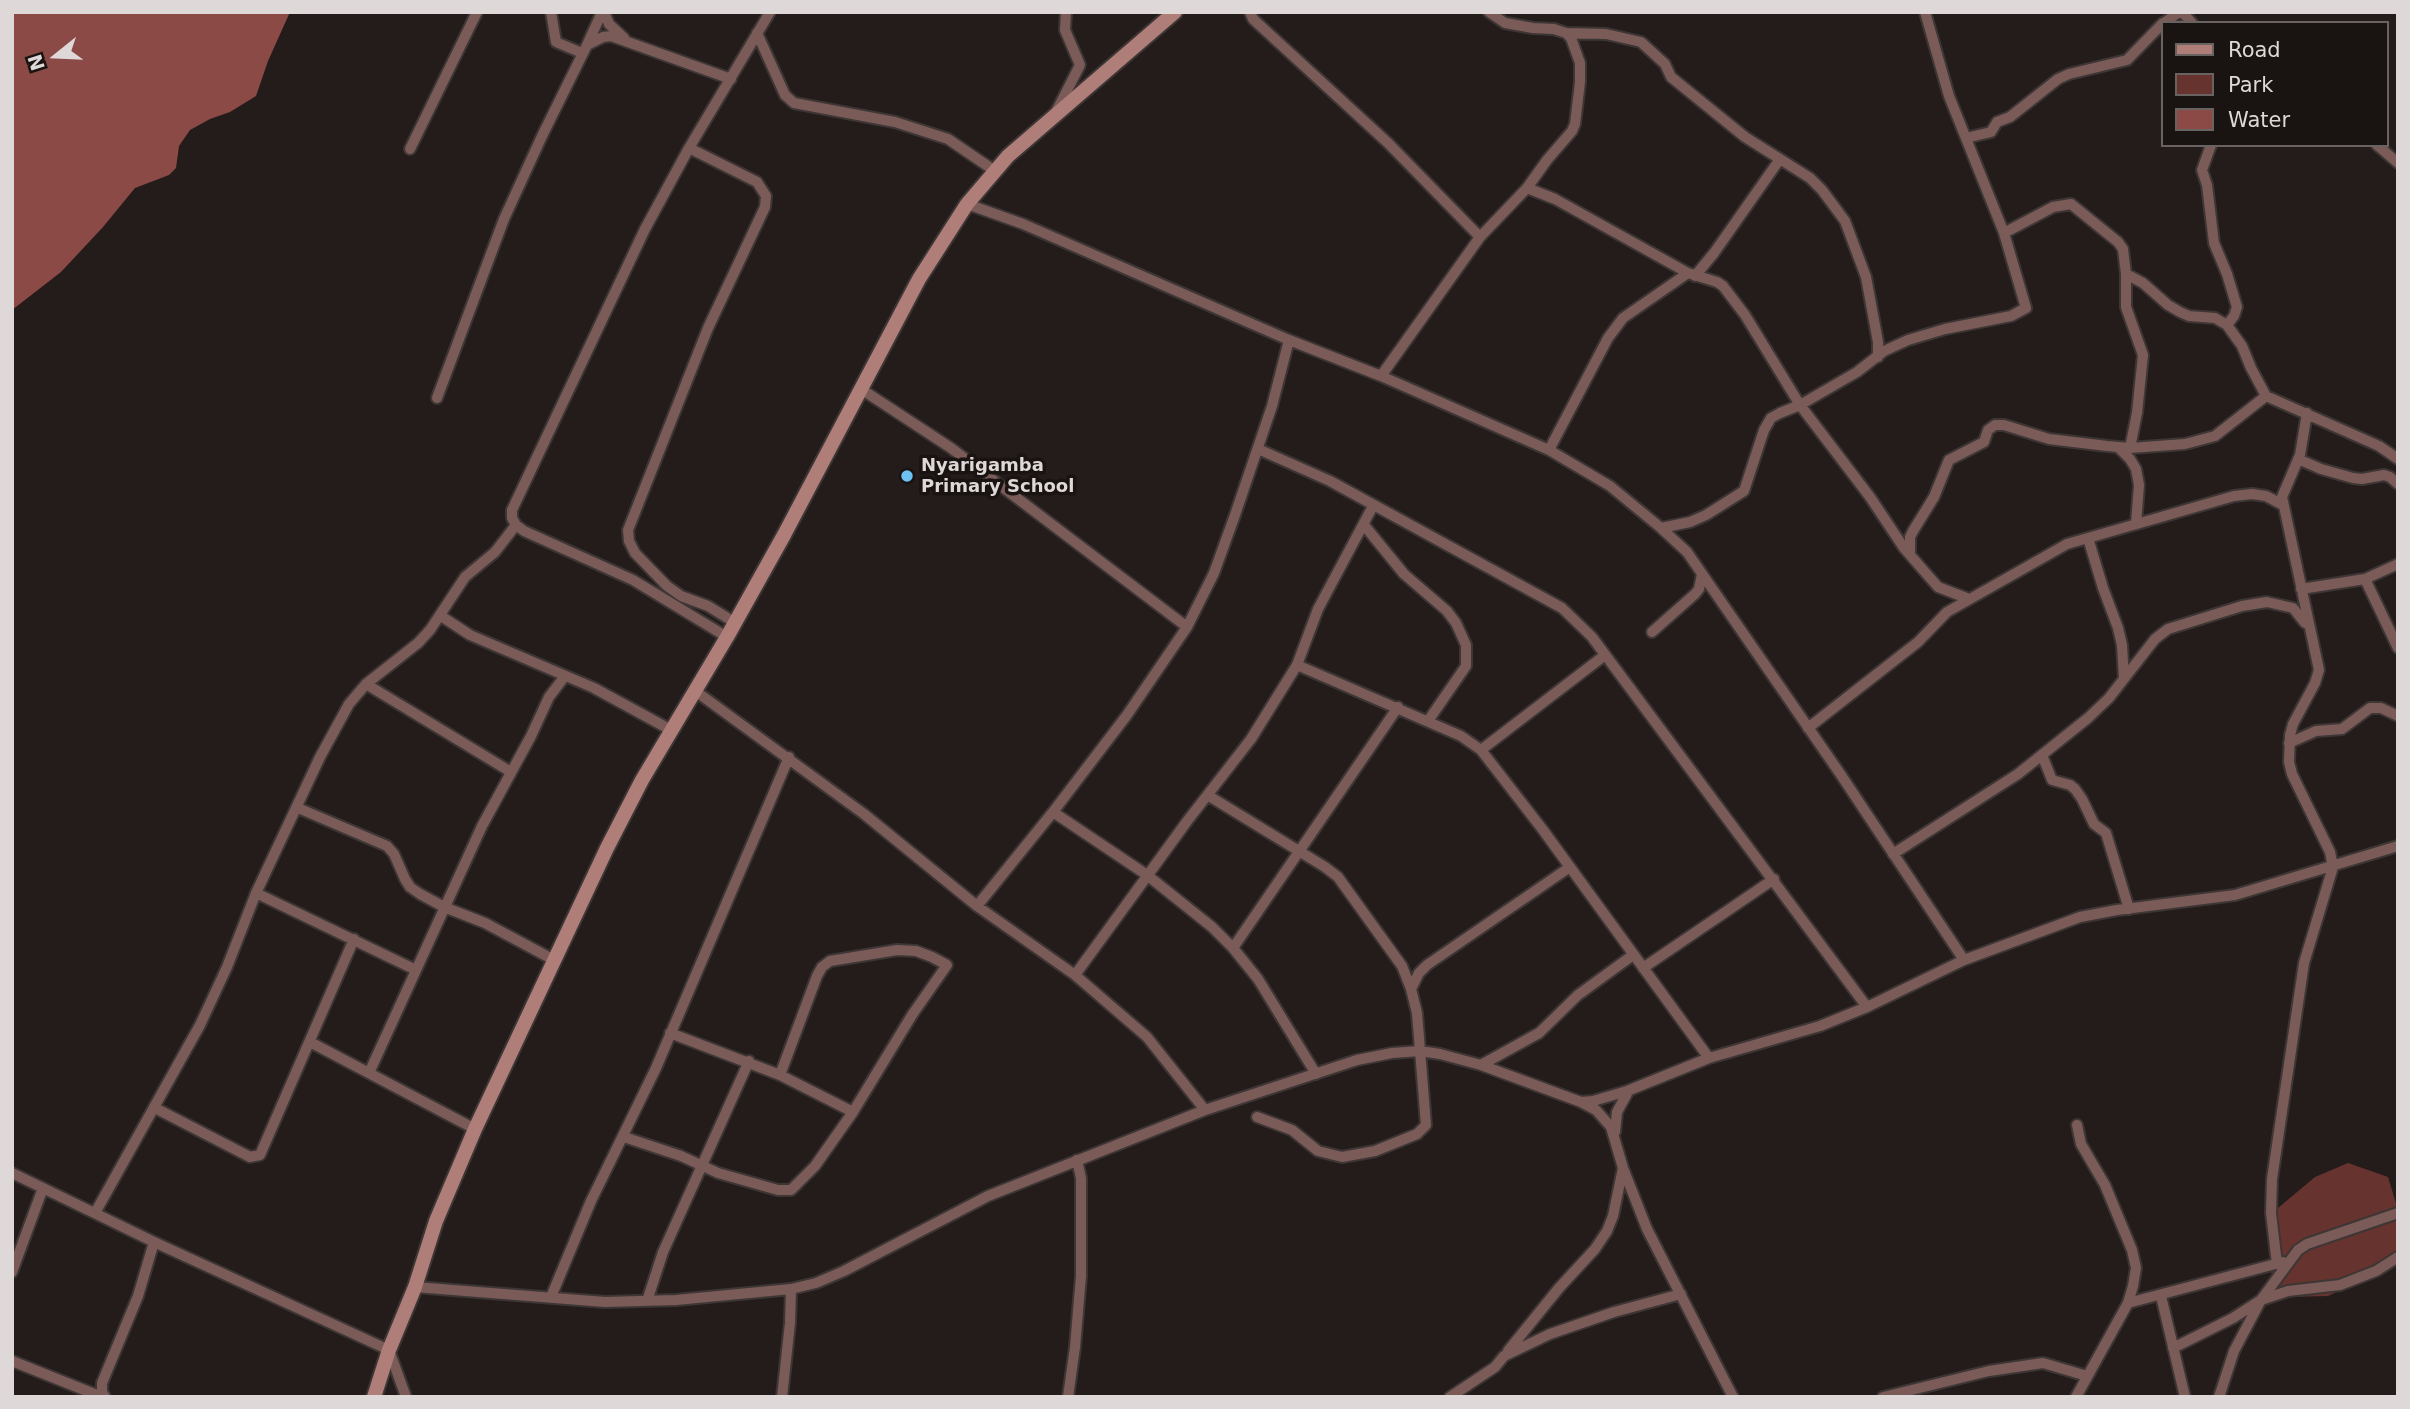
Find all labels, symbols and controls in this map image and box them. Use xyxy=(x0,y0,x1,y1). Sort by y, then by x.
north arrow xyxy=(21,21,91,91)
legend xyxy=(2162,21,2389,147)
text: Road xyxy=(2228,38,2281,62)
text: N xyxy=(23,52,49,73)
text: Park xyxy=(2228,73,2273,97)
text: Water xyxy=(2228,108,2290,132)
place label: Nyarigamba Primary School xyxy=(921,455,1074,498)
marker: Nyarigamba Primary School xyxy=(899,468,915,484)

